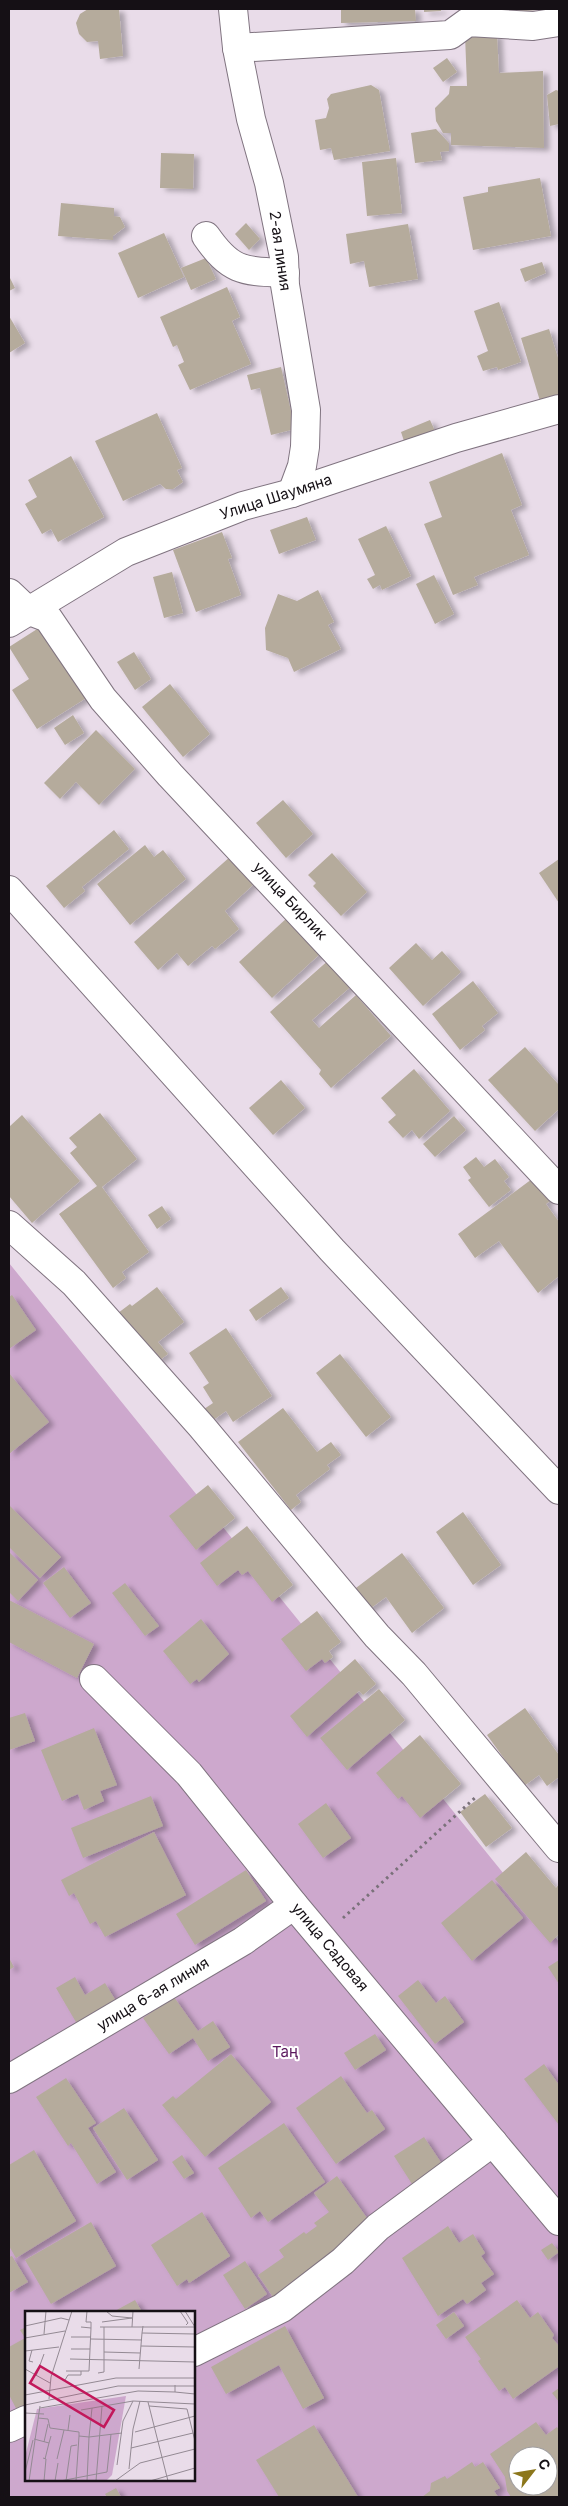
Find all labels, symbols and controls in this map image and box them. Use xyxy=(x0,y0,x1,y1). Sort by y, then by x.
street label: 2-ая линия xyxy=(265,210,296,292)
street label: Улица Шаумяна xyxy=(217,469,334,524)
street label: улица Бирлик xyxy=(249,858,331,944)
street label: улица Садовая xyxy=(288,1898,373,1995)
street label: улица 6-ая линия xyxy=(93,1953,212,2035)
park label: Таң xyxy=(272,2042,298,2061)
inset map xyxy=(25,2311,195,2481)
north arrow xyxy=(508,2446,558,2496)
text: С xyxy=(535,2455,555,2473)

